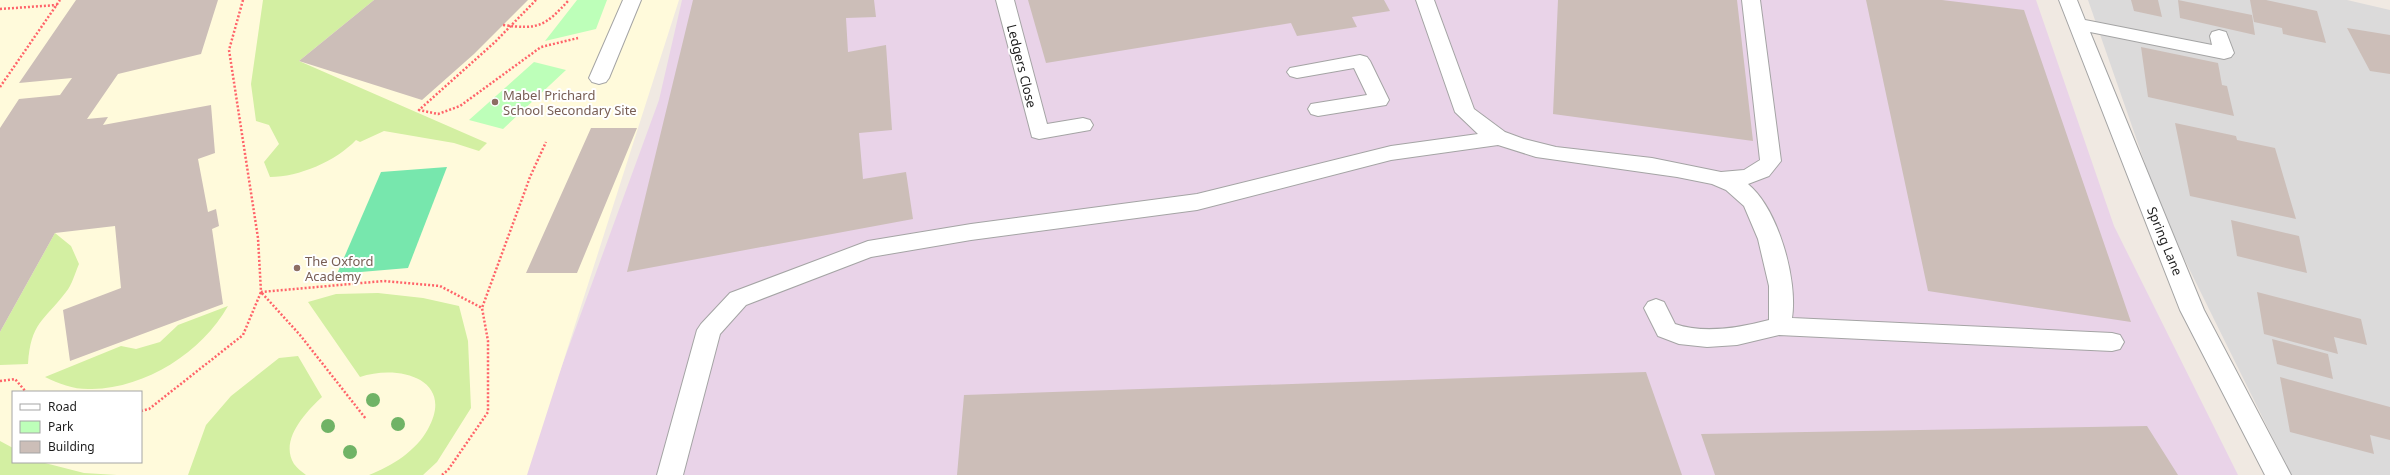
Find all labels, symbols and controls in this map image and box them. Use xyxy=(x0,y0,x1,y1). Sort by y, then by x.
street label: Ledgers Close xyxy=(1003,22,1041,110)
place label: Mabel Prichard School Secondary Site xyxy=(503,86,637,119)
marker: Mabel Prichard School Secondary Site xyxy=(490,97,500,107)
street label: Spring Lane xyxy=(2143,204,2187,278)
place label: The Oxford Academy xyxy=(305,252,373,285)
marker: The Oxford Academy xyxy=(292,263,302,273)
legend xyxy=(12,391,142,463)
text: Road xyxy=(48,398,77,415)
text: Park xyxy=(48,418,74,435)
text: Building xyxy=(48,438,95,455)

